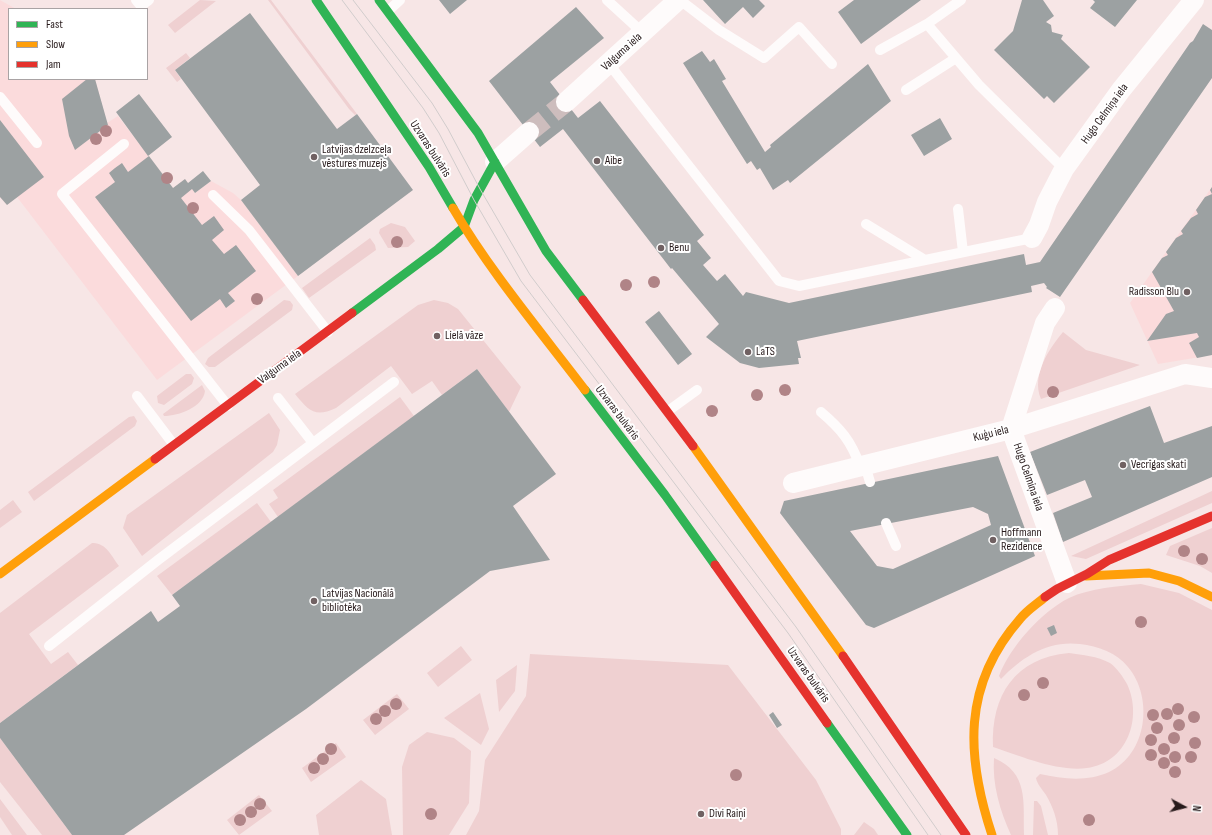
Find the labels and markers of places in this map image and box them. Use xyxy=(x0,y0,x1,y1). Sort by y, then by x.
place label: Latvijas dzelzceļa vēstures muzejs xyxy=(322,143,391,171)
marker: Latvijas dzelzceļa vēstures muzejs xyxy=(309,152,319,162)
place label: Aibe xyxy=(605,154,622,168)
marker: Aibe xyxy=(592,156,602,166)
place label: Benu xyxy=(669,241,689,255)
marker: Benu xyxy=(656,243,666,253)
place label: Radisson Blu xyxy=(1129,285,1179,299)
marker: Radisson Blu xyxy=(1182,287,1192,297)
place label: Lielā vāze xyxy=(445,329,483,343)
marker: Lielā vāze xyxy=(432,331,442,341)
place label: LaTS xyxy=(756,345,775,359)
marker: LaTS xyxy=(743,347,753,357)
place label: Vecrīgas skati xyxy=(1131,458,1186,472)
marker: Vecrīgas skati xyxy=(1118,460,1128,470)
place label: Hoffmann Rezidence xyxy=(1001,526,1042,554)
marker: Hoffmann Rezidence xyxy=(988,535,998,545)
place label: Latvijas Nacionālā bibliotēka xyxy=(322,587,394,615)
marker: Latvijas Nacionālā bibliotēka xyxy=(309,596,319,606)
place label: Divi Raiņi xyxy=(709,807,746,821)
marker: Divi Raiņi xyxy=(696,809,706,819)

